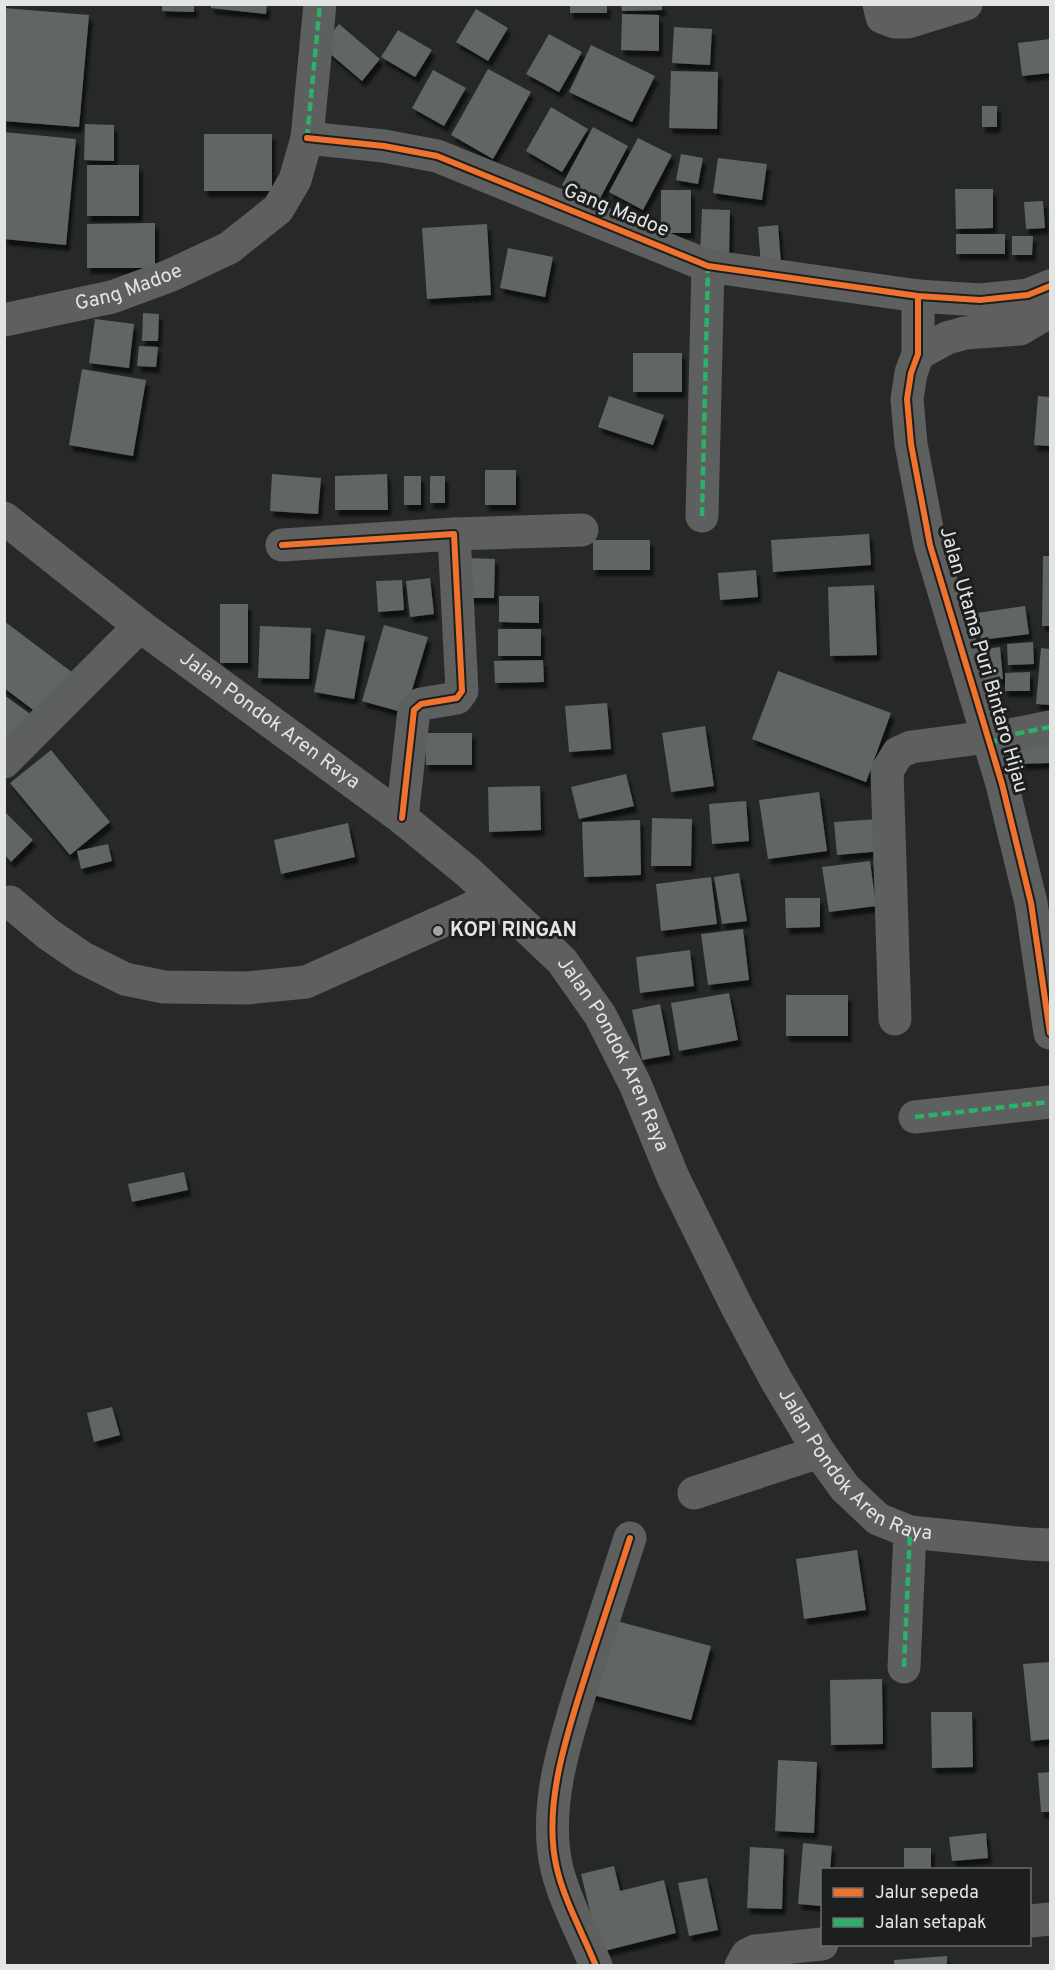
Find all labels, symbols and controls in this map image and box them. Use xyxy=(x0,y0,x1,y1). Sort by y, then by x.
street label: Gang Madoe xyxy=(559,178,673,244)
street label: Gang Madoe xyxy=(73,258,187,317)
street label: Jalan Utama Puri Bintaro Hijau xyxy=(933,524,1033,796)
street label: Jalan Pondok Aren Raya xyxy=(174,646,365,796)
place label: KOPI RINGAN xyxy=(450,918,577,944)
marker: KOPI RINGAN xyxy=(431,924,445,938)
street label: Jalan Pondok Aren Raya xyxy=(550,952,674,1156)
street label: Jalan Pondok Aren Raya xyxy=(771,1384,933,1547)
legend xyxy=(821,1868,1031,1946)
text: Jalur sepeda xyxy=(875,1882,979,1905)
text: Jalan setapak xyxy=(875,1912,987,1935)

